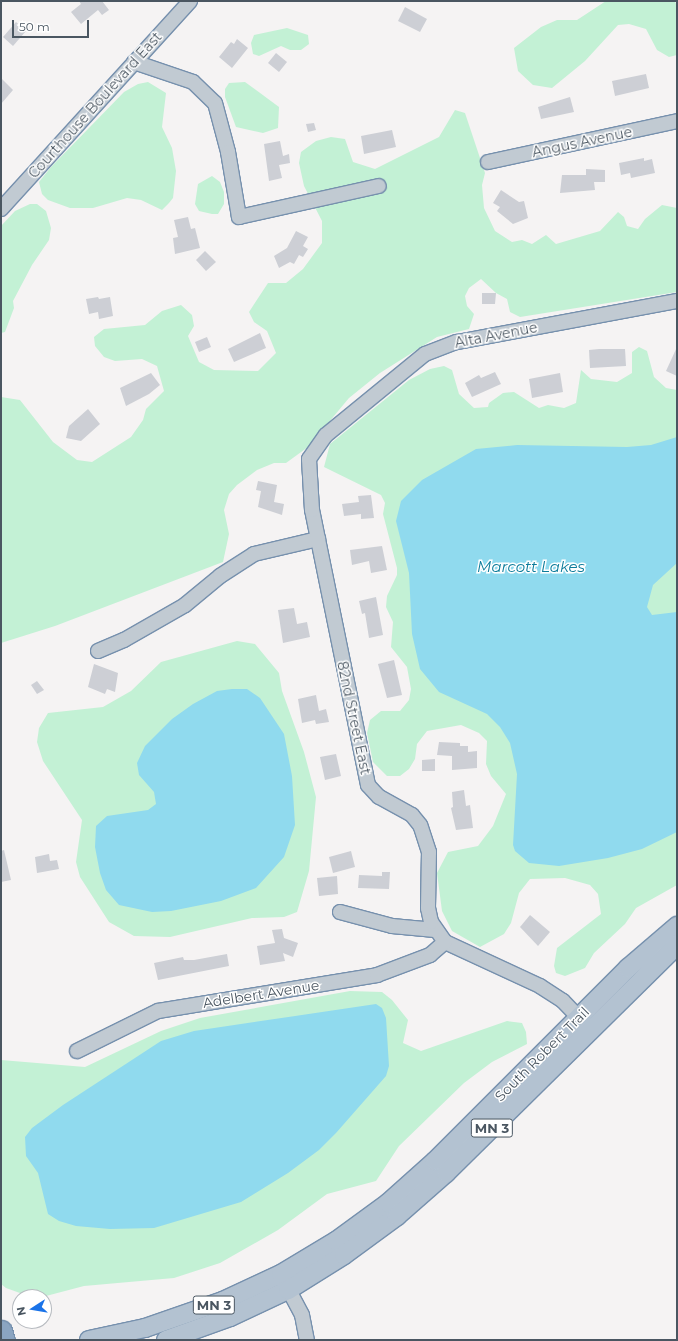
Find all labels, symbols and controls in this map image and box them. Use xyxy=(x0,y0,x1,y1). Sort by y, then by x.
scale bar xyxy=(14,12,91,38)
text: 50 m xyxy=(19,19,50,34)
street label: Courthouse Boulevard East xyxy=(25,28,165,182)
street label: Angus Avenue xyxy=(530,123,634,161)
street label: Alta Avenue xyxy=(453,319,539,351)
water label: Marcott Lakes xyxy=(477,558,585,576)
street label: 82nd Street East xyxy=(334,660,374,776)
street label: Adelbert Avenue xyxy=(202,977,320,1011)
street label: South Robert Trail xyxy=(491,1003,593,1105)
road number: MN 3 xyxy=(470,1117,514,1139)
north arrow xyxy=(12,1289,52,1329)
road number: MN 3 xyxy=(192,1294,236,1316)
text: N xyxy=(13,1305,29,1317)

